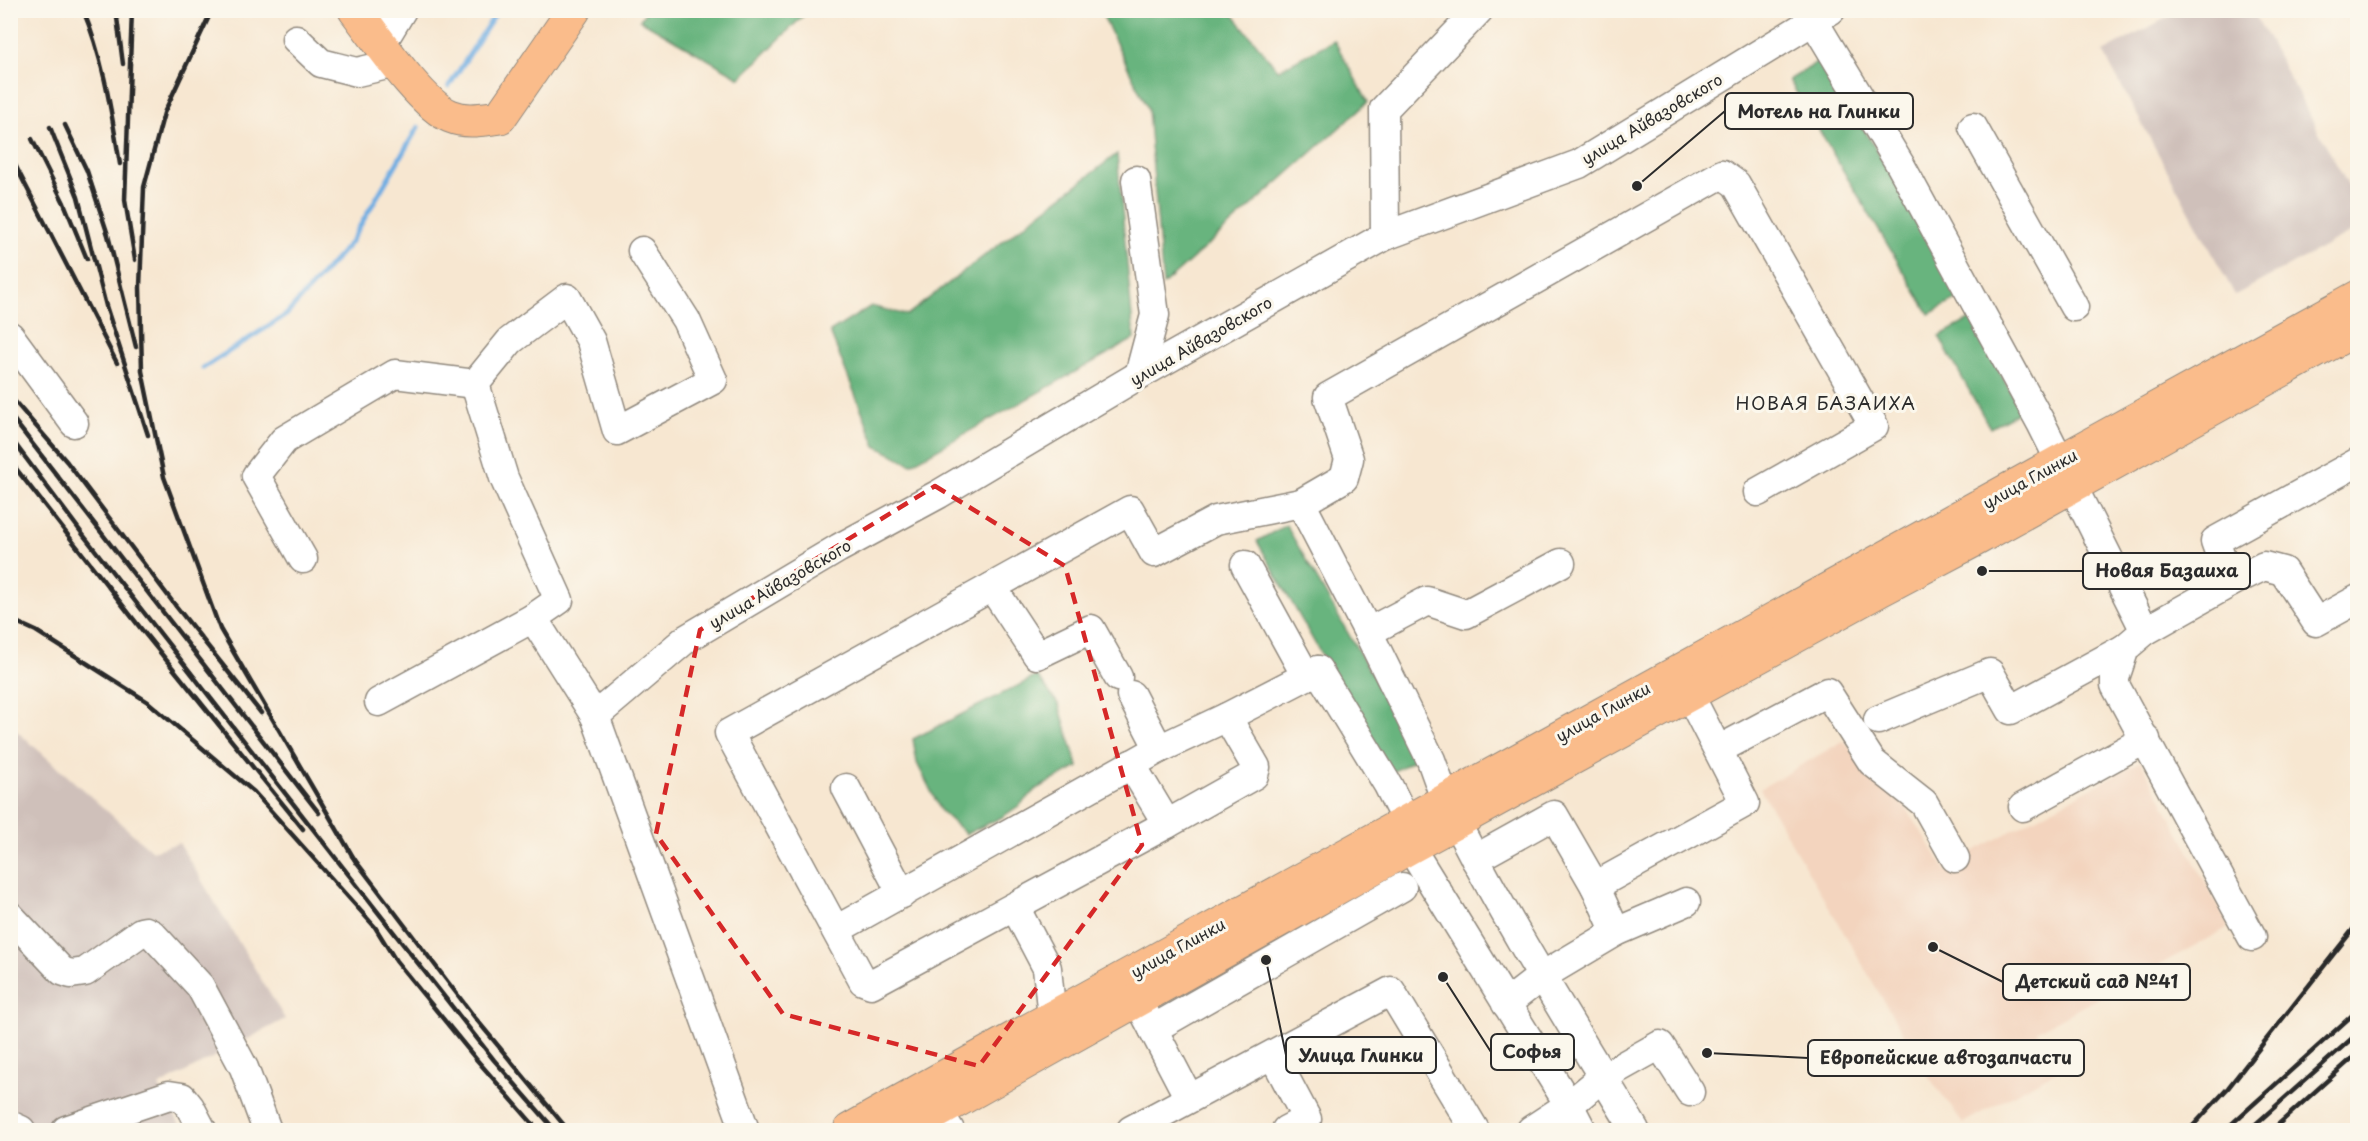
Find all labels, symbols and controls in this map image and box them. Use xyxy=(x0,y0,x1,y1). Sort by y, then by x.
street label: улица Айвазовского xyxy=(1576,66,1727,170)
callout: Мотель на Глинки xyxy=(1725,93,1913,129)
text: Мотель на Глинки xyxy=(1738,97,1900,124)
street label: улица Айвазовского xyxy=(1125,290,1276,391)
district label: НОВАЯ БАЗАИХА xyxy=(1736,389,1916,416)
street label: улица Глинки xyxy=(1978,442,2081,514)
street label: улица Айвазовского xyxy=(704,533,855,634)
callout: Новая Базаиха xyxy=(2083,553,2250,589)
text: Новая Базаиха xyxy=(2095,556,2239,583)
street label: улица Глинки xyxy=(1551,675,1654,747)
street label: улица Глинки xyxy=(1126,911,1229,983)
callout: Детский сад №41 xyxy=(2003,964,2190,1000)
text: Детский сад №41 xyxy=(2015,967,2179,994)
callout: Софья xyxy=(1491,1034,1574,1070)
callout: Улица Глинки xyxy=(1286,1037,1436,1073)
text: Софья xyxy=(1502,1037,1562,1064)
callout: Европейские автозапчасти xyxy=(1808,1040,2084,1076)
text: Улица Глинки xyxy=(1297,1041,1424,1068)
text: Европейские автозапчасти xyxy=(1820,1043,2072,1070)

